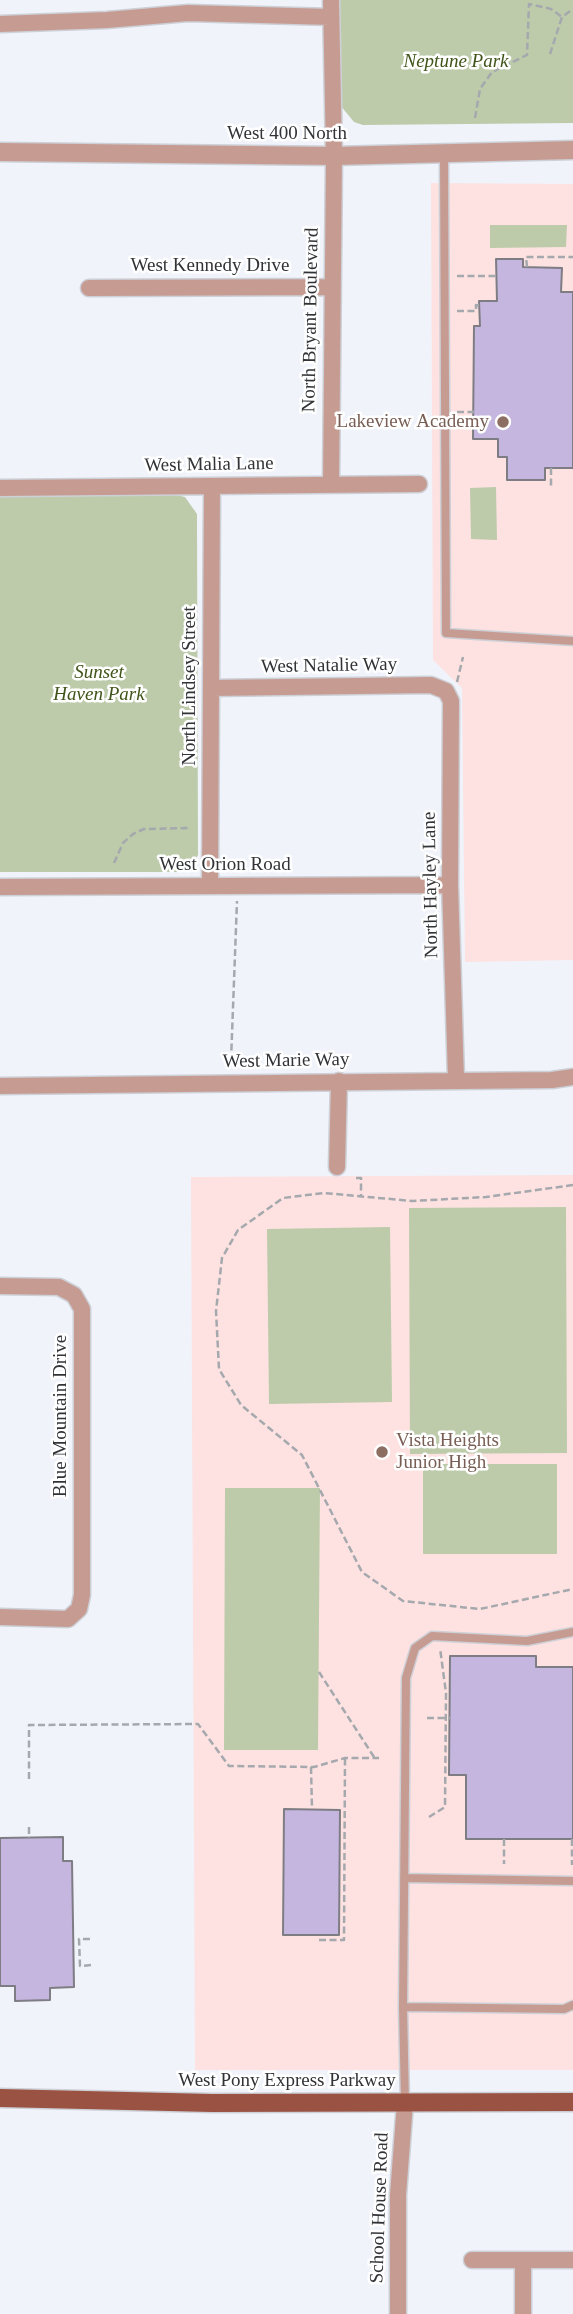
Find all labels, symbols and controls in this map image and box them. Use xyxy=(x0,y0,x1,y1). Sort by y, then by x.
park label: Neptune Park xyxy=(403,51,509,73)
street label: West 400 North xyxy=(227,123,347,145)
street label: North Bryant Boulevard xyxy=(298,227,324,413)
street label: West Kennedy Drive xyxy=(131,255,289,277)
place label: Lakeview Academy xyxy=(337,411,489,433)
marker: Lakeview Academy xyxy=(495,414,511,430)
street label: West Malia Lane xyxy=(144,452,274,478)
street label: North Lindsey Street xyxy=(179,606,201,766)
street label: West Natalie Way xyxy=(261,653,397,679)
park label: Sunset Haven Park xyxy=(53,662,145,706)
street label: North Hayley Lane xyxy=(418,811,444,959)
street label: West Orion Road xyxy=(159,854,291,876)
street label: West Marie Way xyxy=(222,1048,350,1074)
street label: Blue Mountain Drive xyxy=(50,1335,72,1497)
place label: Vista Heights Junior High xyxy=(396,1430,499,1474)
marker: Vista Heights Junior High xyxy=(374,1444,390,1460)
street label: West Pony Express Parkway xyxy=(178,2070,396,2092)
street label: School House Road xyxy=(366,2132,394,2284)

